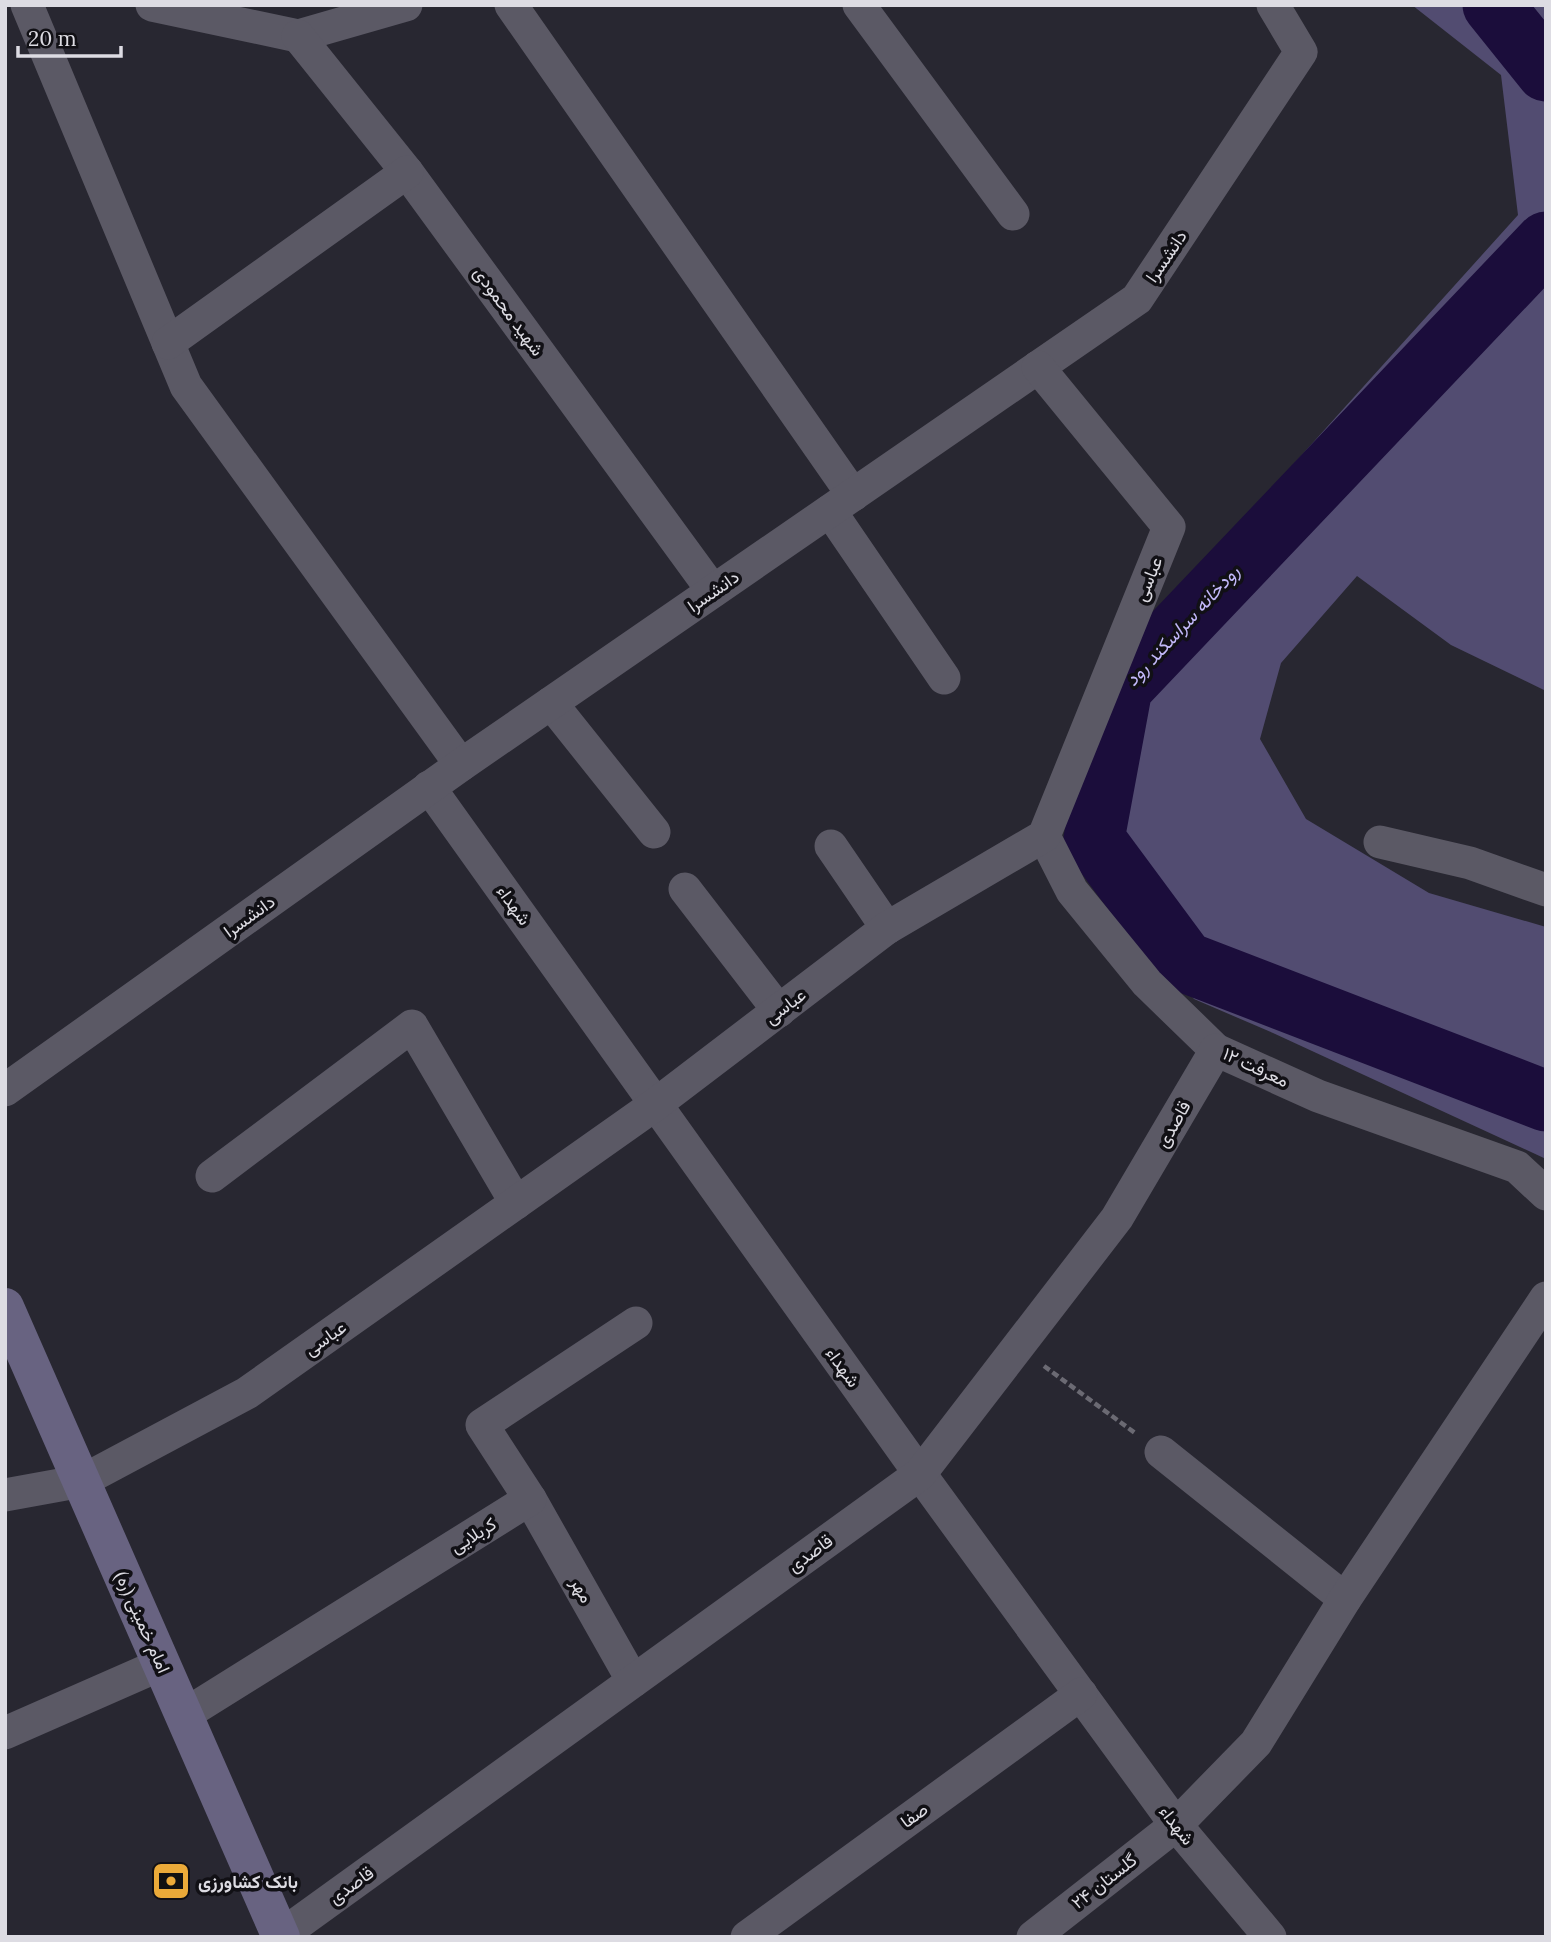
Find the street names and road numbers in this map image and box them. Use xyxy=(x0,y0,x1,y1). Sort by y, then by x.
street label: دانشسرا xyxy=(1140,225,1192,287)
street label: شهید محمودی xyxy=(469,262,549,360)
street label: عباسی xyxy=(1129,553,1167,605)
street label: دانشسرا xyxy=(683,565,743,617)
street label: شهداء xyxy=(492,880,536,930)
street label: دانشسرا xyxy=(219,890,279,942)
street label: عباسی xyxy=(760,983,810,1029)
street label: معرفت ۱۲ xyxy=(1219,1042,1293,1092)
street label: قاصدی xyxy=(1150,1096,1196,1152)
street label: عباسی xyxy=(299,1315,351,1361)
street label: شهداء xyxy=(821,1342,865,1392)
street label: کربلایی xyxy=(446,1512,500,1558)
street label: قاصدی xyxy=(783,1529,837,1577)
street label: امام خمینی (ره) xyxy=(109,1567,176,1677)
street label: مهر xyxy=(565,1572,598,1607)
street label: صفا xyxy=(896,1797,932,1833)
street label: شهداء xyxy=(1154,1801,1200,1849)
street label: گلستان ۲۴ xyxy=(1067,1848,1141,1914)
street label: قاصدی xyxy=(324,1861,378,1909)

